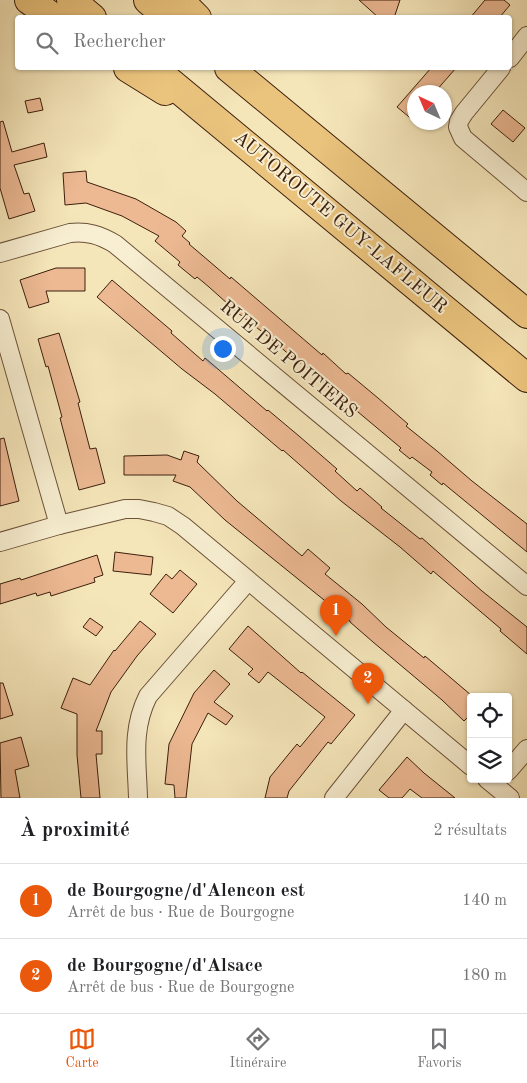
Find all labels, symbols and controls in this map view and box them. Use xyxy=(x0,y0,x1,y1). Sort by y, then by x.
search box xyxy=(15,15,512,70)
icon: search xyxy=(33,29,61,57)
text: Rechercher xyxy=(73,33,166,52)
north arrow xyxy=(407,85,452,130)
street label: AUTOROUTE GUY-LAFLEUR xyxy=(230,128,450,318)
street label: RUE DE POITIERS xyxy=(216,297,360,423)
your location xyxy=(210,336,236,362)
pin: 1 xyxy=(320,595,352,636)
pin: 2 xyxy=(352,663,384,704)
map controls xyxy=(467,693,512,783)
button: locate xyxy=(467,693,512,738)
button: layers xyxy=(467,738,512,783)
text: À proximité xyxy=(20,820,130,841)
text: 2 résultats xyxy=(433,823,507,839)
text: de Bourgogne/d'Alencon est xyxy=(67,882,305,901)
text: 1 xyxy=(31,893,41,909)
text: 140 m xyxy=(462,893,507,909)
text: Arrêt de bus · Rue de Bourgogne xyxy=(67,905,294,921)
text: de Bourgogne/d'Alsace xyxy=(67,957,263,976)
text: 2 xyxy=(31,968,41,984)
text: 180 m xyxy=(462,968,507,984)
text: Arrêt de bus · Rue de Bourgogne xyxy=(67,980,294,996)
tab: Carte xyxy=(65,1025,99,1072)
tab: Itinéraire xyxy=(230,1025,286,1072)
tab: Favoris xyxy=(417,1025,462,1072)

